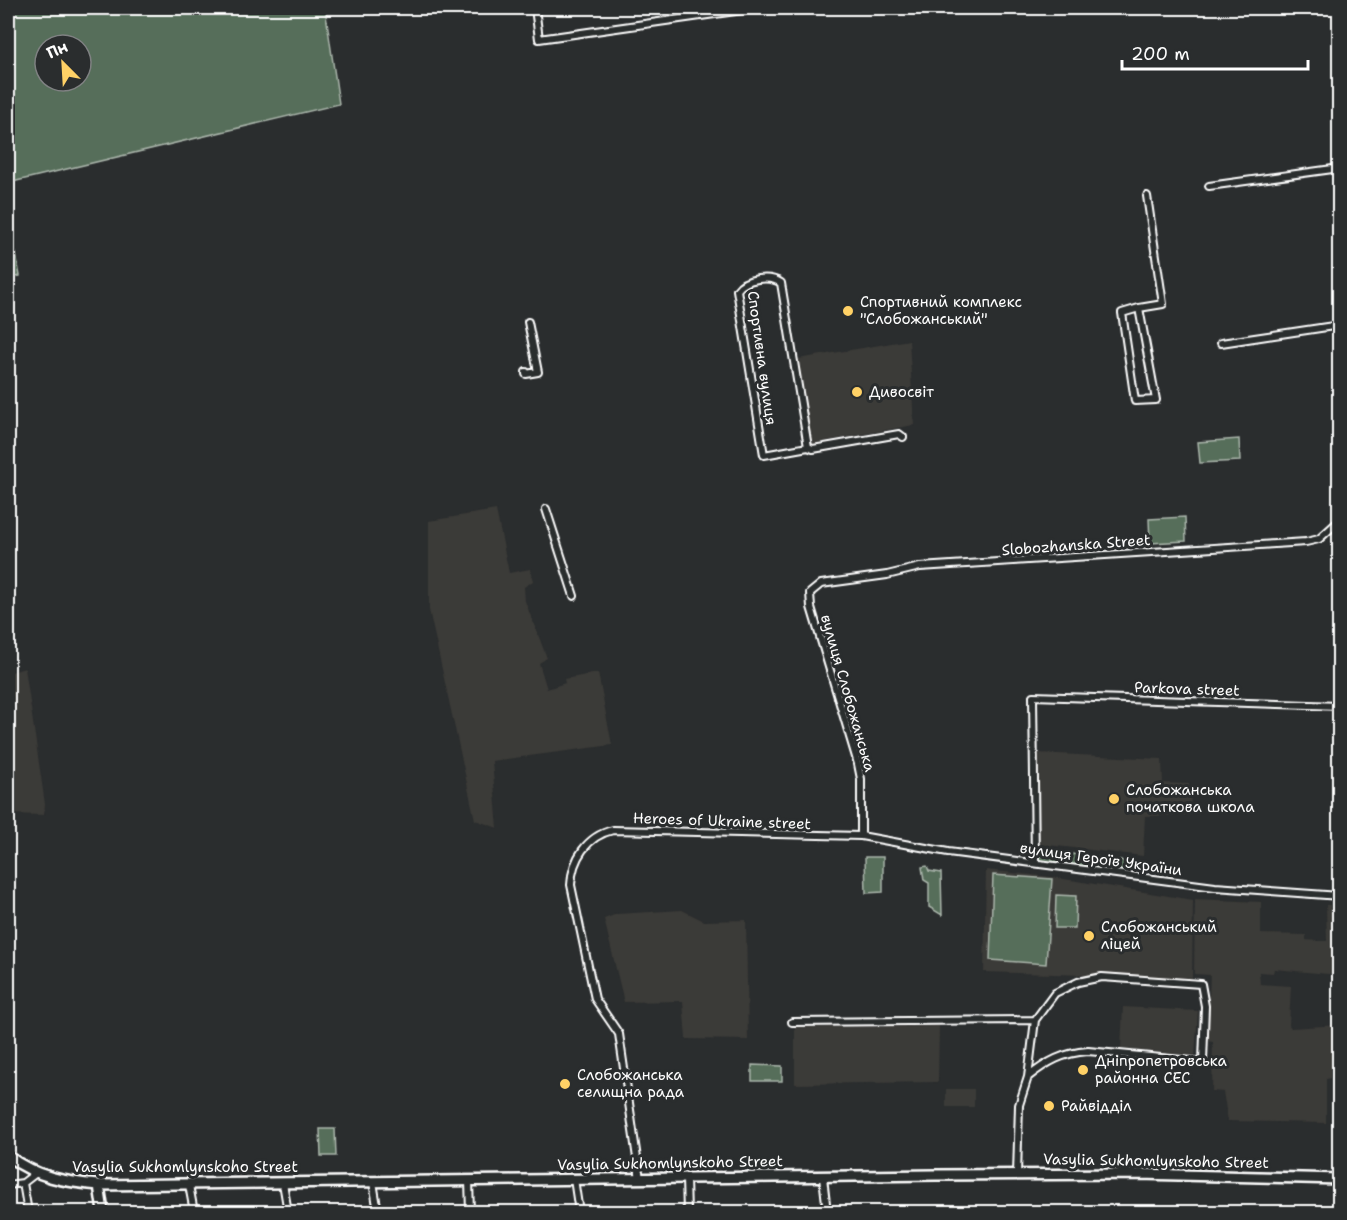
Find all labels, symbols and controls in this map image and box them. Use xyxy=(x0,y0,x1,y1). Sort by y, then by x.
north arrow xyxy=(33,33,93,93)
scale bar xyxy=(1122,33,1308,71)
text: Пн xyxy=(43,36,71,64)
text: 200 m xyxy=(1131,42,1190,66)
street label: Спортивна вулиця xyxy=(743,290,781,426)
place label: Спортивний комплекс "Слобожанський" xyxy=(860,292,1022,329)
marker: Спортивний комплекс "Слобожанський" xyxy=(841,304,855,318)
place label: Дивосвіт xyxy=(869,382,934,402)
marker: Дивосвіт xyxy=(850,385,864,399)
street label: Slobozhanska Street xyxy=(1001,530,1151,560)
street label: вулиця Слобожанська xyxy=(816,612,880,775)
street label: Parkova street xyxy=(1134,677,1240,701)
place label: Cлобожанська початкова школа xyxy=(1126,780,1255,817)
marker: Cлобожанська початкова школа xyxy=(1107,792,1121,806)
street label: Heroes of Ukraine street xyxy=(633,808,811,834)
street label: вулиця Героїв України xyxy=(1019,838,1184,880)
place label: Слобожанський ліцей xyxy=(1101,917,1217,954)
marker: Слобожанський ліцей xyxy=(1082,929,1096,943)
place label: Дніпропетровська районна СЕС xyxy=(1095,1051,1228,1088)
marker: Дніпропетровська районна СЕС xyxy=(1076,1063,1090,1077)
place label: Слобожанська селищна рада xyxy=(577,1065,685,1102)
marker: Слобожанська селищна рада xyxy=(558,1077,572,1091)
place label: Райвідділ xyxy=(1061,1096,1132,1116)
marker: Райвідділ xyxy=(1042,1099,1056,1113)
street label: Vasylia Sukhomlynskoho Street xyxy=(1043,1149,1269,1173)
street label: Vasylia Sukhomlynskoho Street xyxy=(557,1151,783,1175)
street label: Vasylia Sukhomlynskoho Street xyxy=(72,1157,298,1177)

